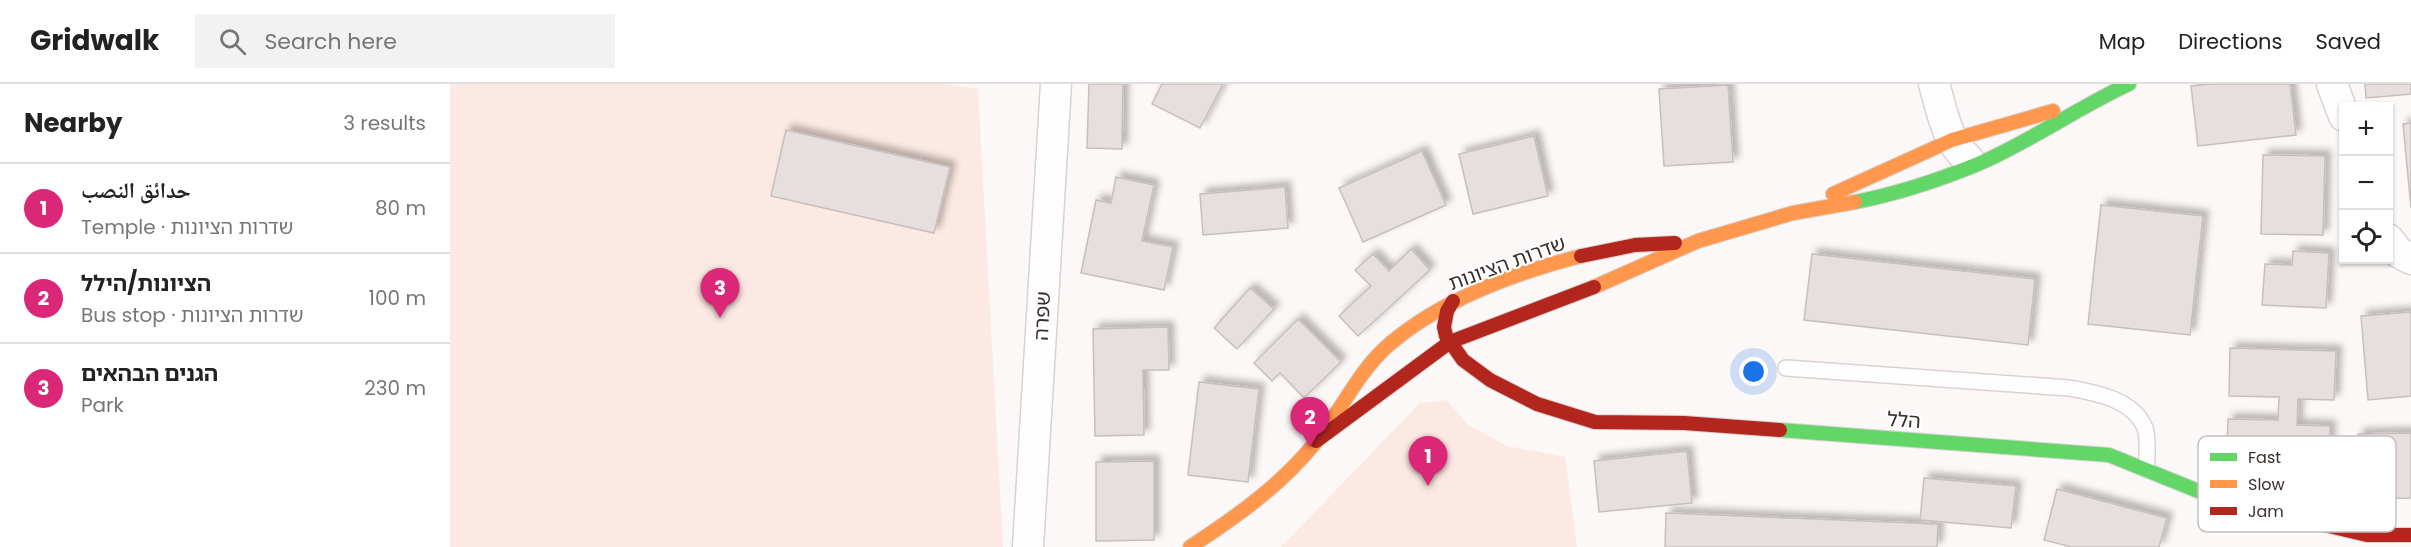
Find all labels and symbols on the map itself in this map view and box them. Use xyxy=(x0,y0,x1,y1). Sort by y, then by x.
street label: שדרות הציונות xyxy=(1445,229,1569,297)
pin: 3 xyxy=(700,268,740,318)
street label: שפרה xyxy=(1027,291,1057,341)
your location xyxy=(1739,357,1768,386)
pin: 2 xyxy=(1290,398,1330,447)
street label: הלל xyxy=(1886,405,1922,435)
pin: 1 xyxy=(1408,436,1448,486)
legend xyxy=(2198,436,2396,532)
text: Fast xyxy=(2248,446,2281,469)
text: Slow xyxy=(2248,473,2285,496)
text: Jam xyxy=(2248,500,2284,523)

